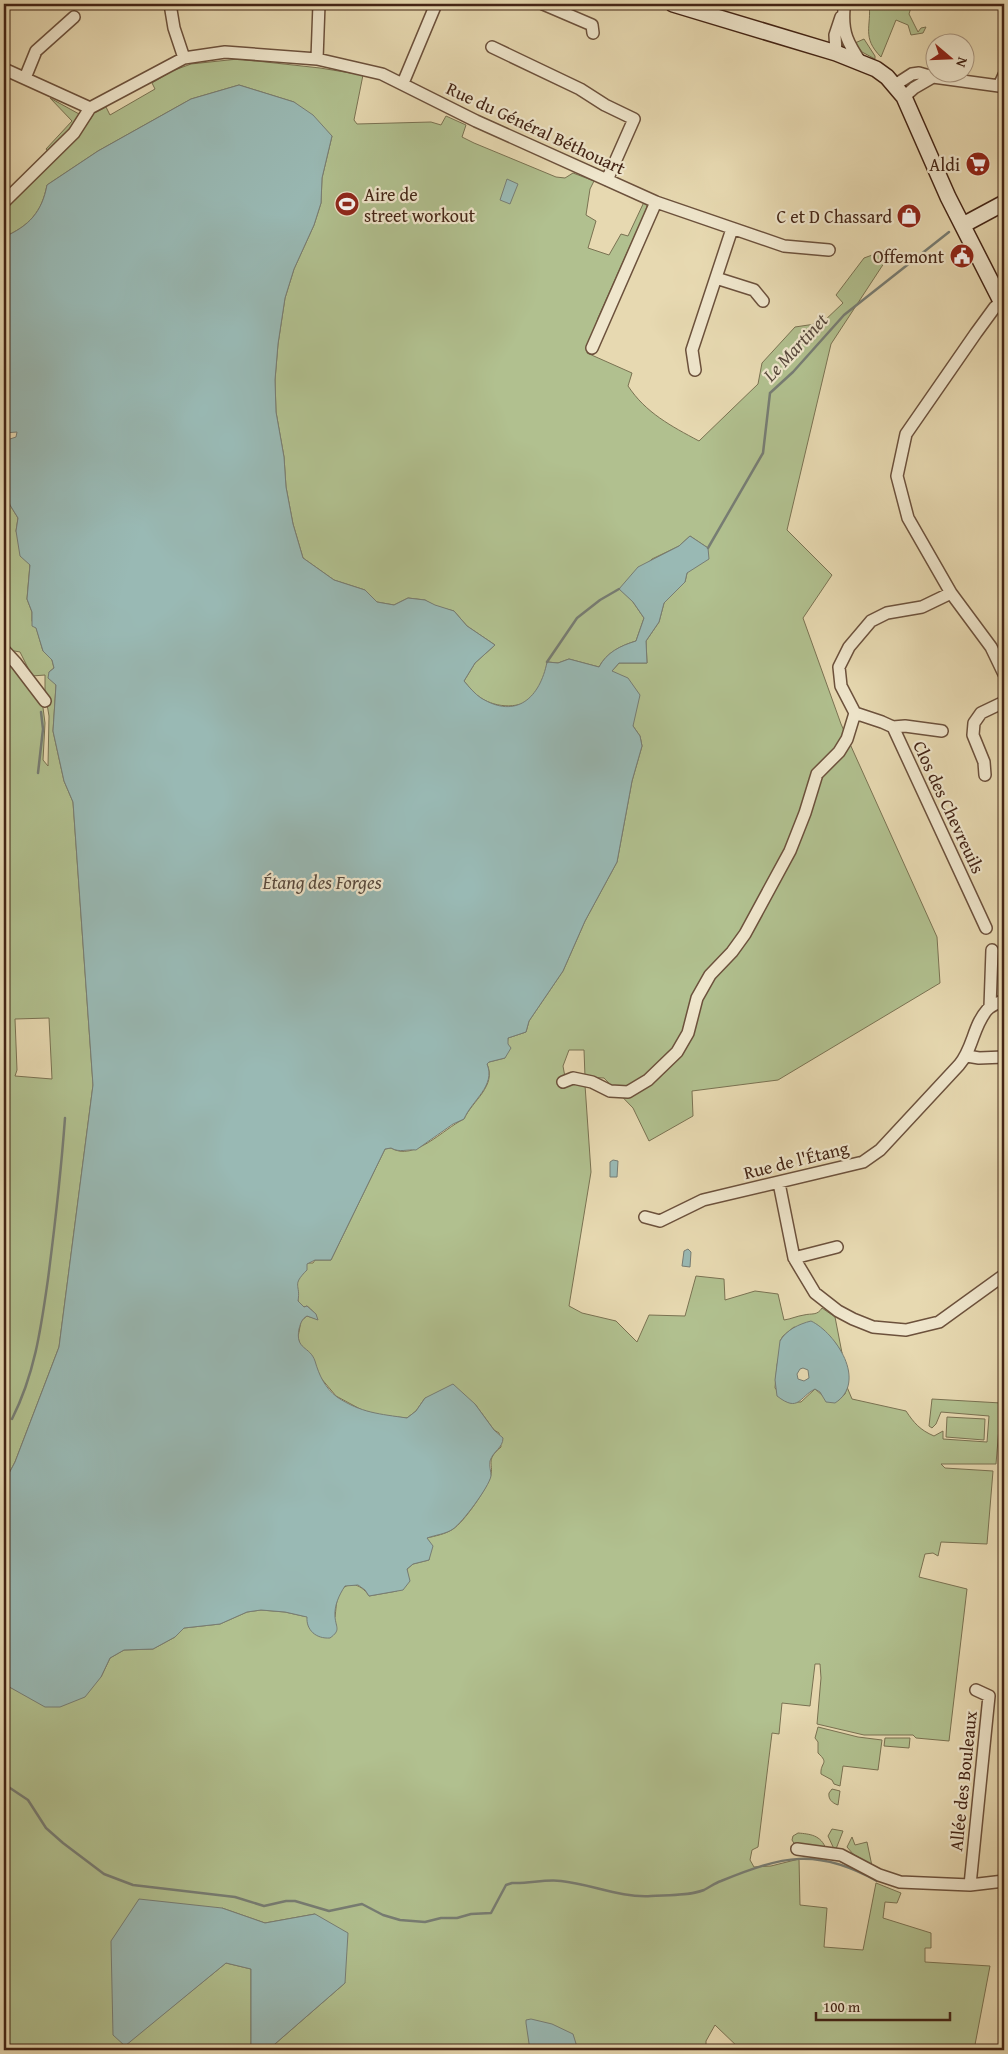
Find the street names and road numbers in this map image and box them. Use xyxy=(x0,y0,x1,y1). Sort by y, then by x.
street label: Rue du Général Béthouart xyxy=(442,75,630,182)
street label: Clos des Chevreuils xyxy=(906,736,992,878)
street label: Rue de l'Étang xyxy=(741,1134,851,1186)
street label: Allée des Bouleaux xyxy=(942,1709,984,1853)

